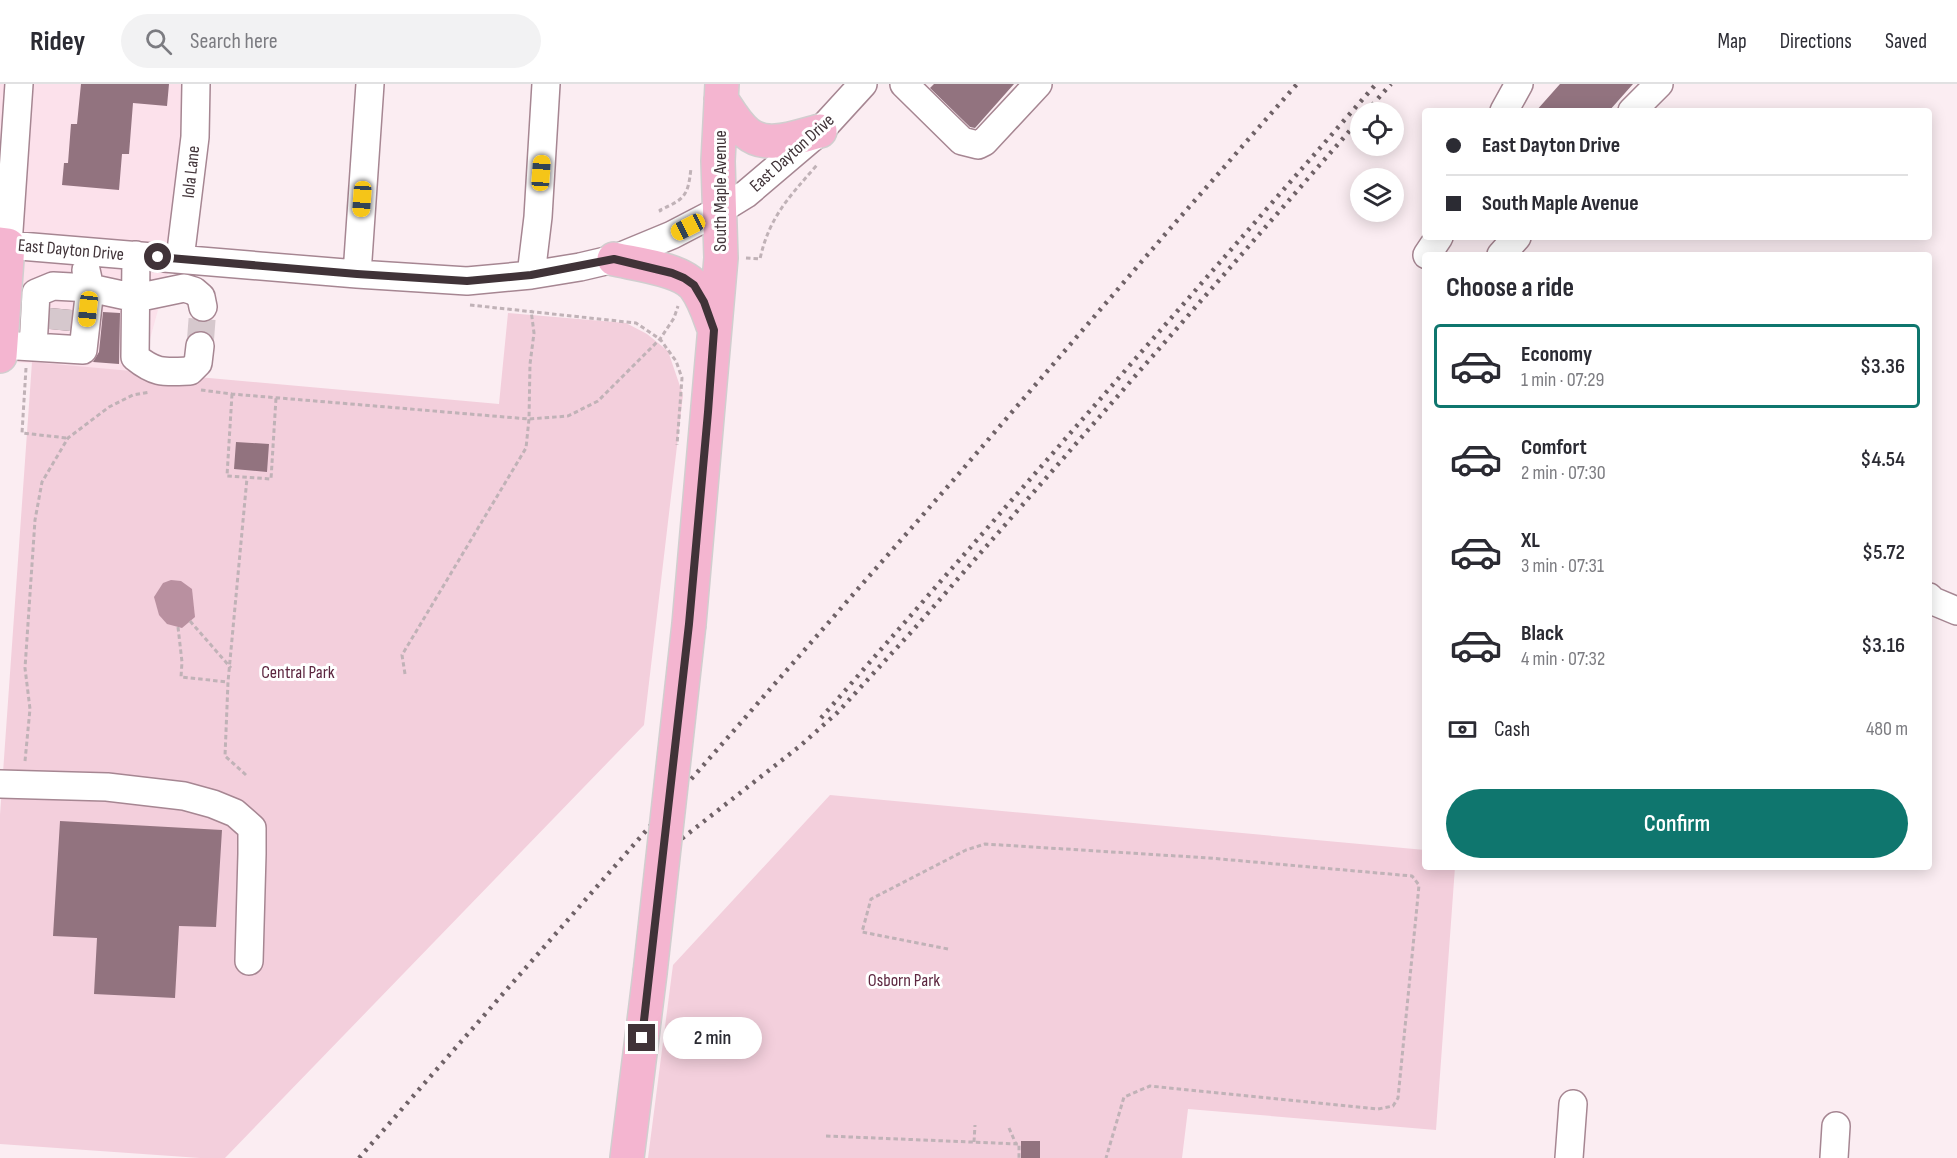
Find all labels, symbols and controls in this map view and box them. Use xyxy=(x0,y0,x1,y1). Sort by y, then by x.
search box xyxy=(121,14,541,68)
text: Ridey xyxy=(30,25,85,58)
icon: search xyxy=(142,25,175,58)
text: Search here xyxy=(190,28,278,55)
text: Map xyxy=(1717,29,1747,54)
text: Directions xyxy=(1780,29,1852,54)
text: Saved xyxy=(1885,29,1927,54)
map controls xyxy=(1350,102,1404,222)
button: locate xyxy=(1350,102,1404,156)
street label: East Dayton Drive xyxy=(745,110,839,196)
street label: South Maple Avenue xyxy=(710,130,731,252)
text: East Dayton Drive xyxy=(1482,132,1620,159)
street label: Iola Lane xyxy=(178,145,204,199)
car xyxy=(531,154,551,192)
button: layers xyxy=(1350,168,1404,222)
car xyxy=(352,180,372,218)
text: South Maple Avenue xyxy=(1482,190,1639,217)
car xyxy=(668,211,708,243)
street label: East Dayton Drive xyxy=(17,235,125,265)
route start xyxy=(144,243,171,270)
text: Choose a ride xyxy=(1446,272,1574,304)
car xyxy=(77,290,99,328)
icon: car xyxy=(1449,339,1503,393)
text: Economy xyxy=(1521,341,1592,368)
text: $3.36 xyxy=(1860,353,1905,380)
text: 1 min · 07:29 xyxy=(1521,368,1604,392)
icon: car xyxy=(1449,432,1503,486)
text: Comfort xyxy=(1521,434,1587,461)
text: $4.54 xyxy=(1860,446,1905,473)
text: 2 min · 07:30 xyxy=(1521,461,1606,485)
icon: car xyxy=(1449,525,1503,579)
text: XL xyxy=(1521,527,1540,554)
text: $5.72 xyxy=(1862,539,1905,566)
text: 3 min · 07:31 xyxy=(1521,554,1604,578)
icon: car xyxy=(1449,618,1503,672)
text: Black xyxy=(1521,620,1563,647)
text: $3.16 xyxy=(1861,632,1905,659)
text: 4 min · 07:32 xyxy=(1521,647,1605,671)
park label: Central Park xyxy=(261,662,335,683)
icon: cash xyxy=(1446,713,1479,746)
text: Cash xyxy=(1494,716,1530,743)
text: 480 m xyxy=(1866,717,1908,741)
button: Confirm xyxy=(1446,789,1908,858)
park label: Osborn Park xyxy=(868,970,940,991)
callout: 2 min xyxy=(663,1017,762,1059)
route end xyxy=(628,1024,655,1051)
text: 2 min xyxy=(694,1026,731,1050)

